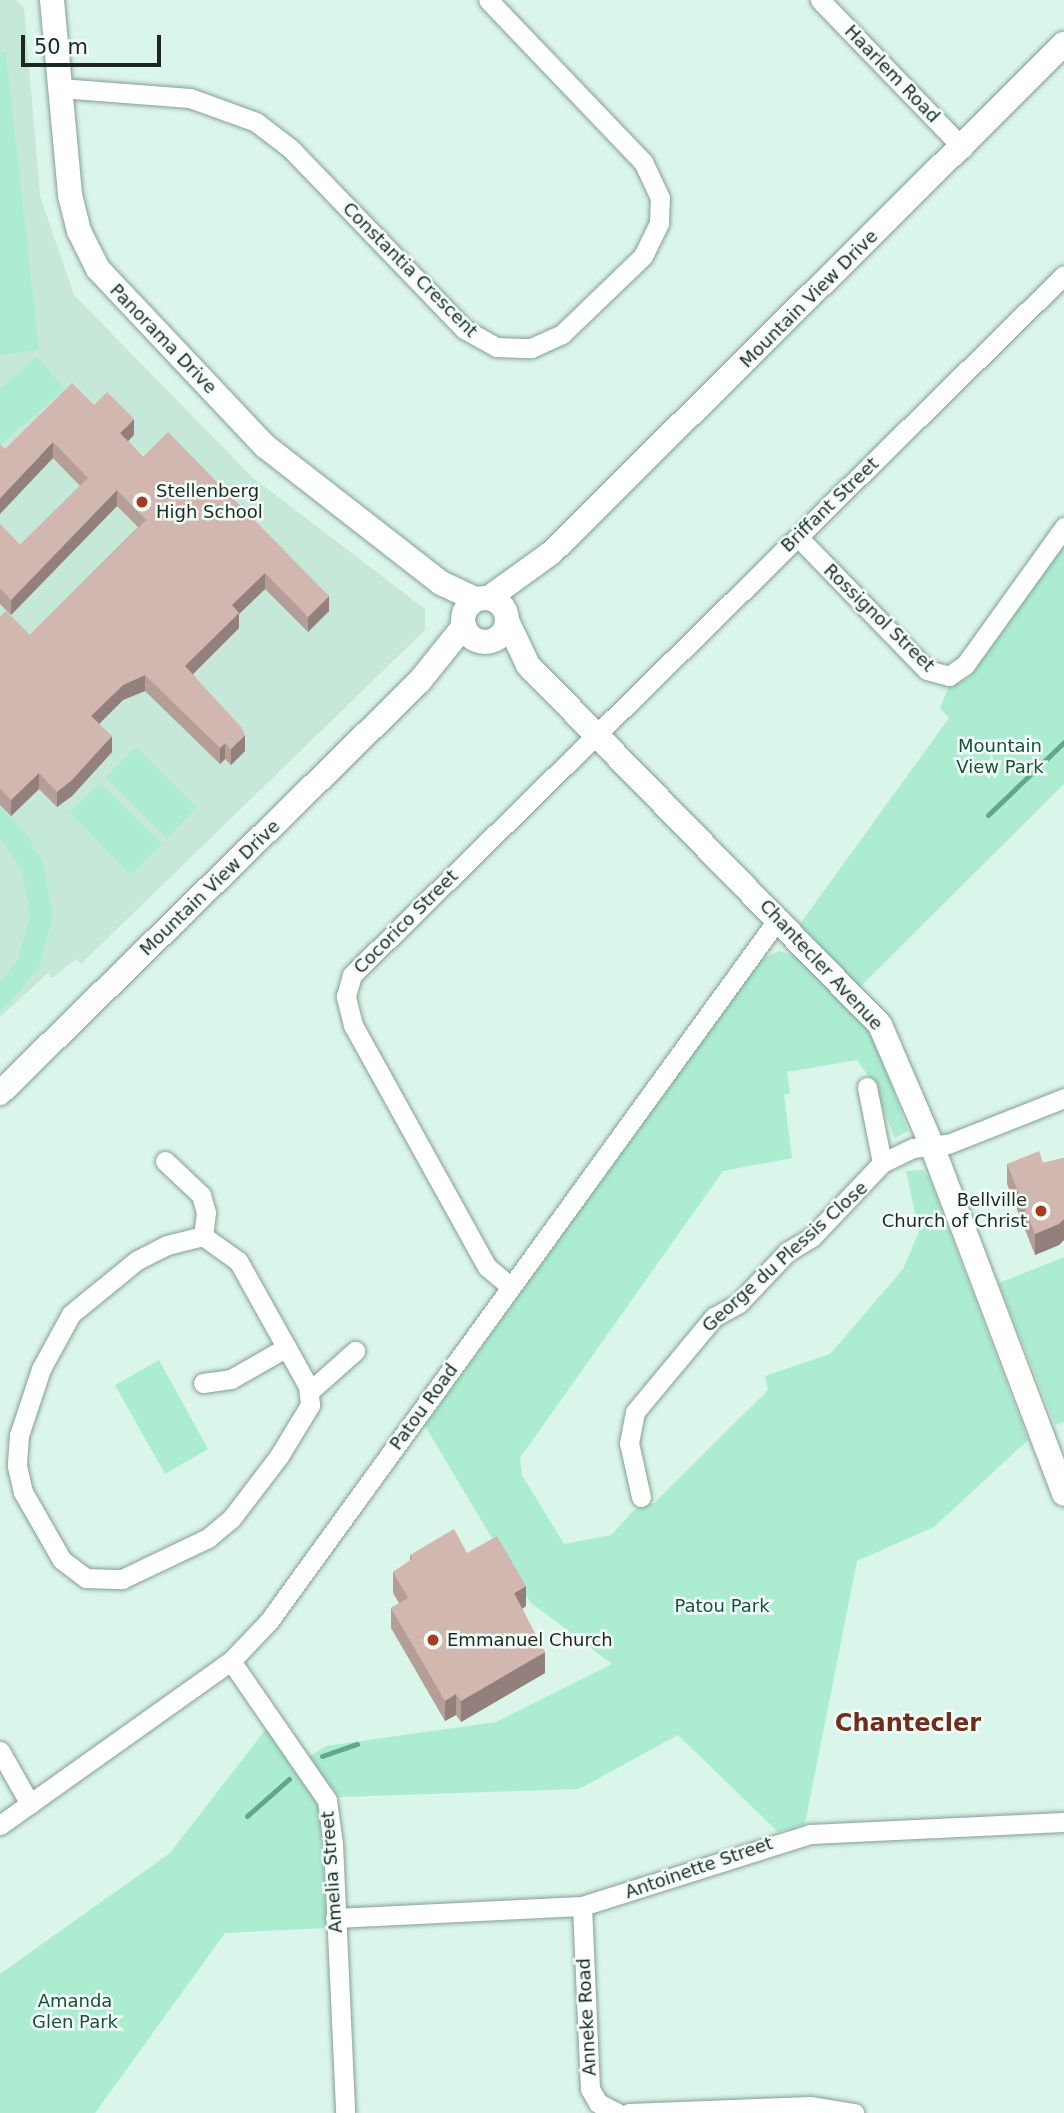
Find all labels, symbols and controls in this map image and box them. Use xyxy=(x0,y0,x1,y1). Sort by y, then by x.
scale bar xyxy=(24,21,164,65)
street label: Haarlem Road xyxy=(840,21,944,127)
text: 50 m xyxy=(34,35,88,59)
street label: Constantia Crescent xyxy=(338,198,482,342)
street label: Mountain View Drive xyxy=(736,226,882,372)
street label: Panorama Drive xyxy=(105,280,221,398)
street label: Briffant Street xyxy=(777,453,883,557)
place label: Stellenberg High School xyxy=(156,481,263,524)
marker: Stellenberg High School xyxy=(134,494,150,510)
street label: Rossignol Street xyxy=(819,560,939,676)
park label: Mountain View Park xyxy=(956,736,1044,778)
street label: Mountain View Drive xyxy=(136,816,284,960)
street label: Cocorico Street xyxy=(349,865,463,979)
street label: Chantecler Avenue xyxy=(755,895,887,1035)
street label: George du Plessis Close xyxy=(698,1177,872,1337)
place label: Bellville Church of Christ xyxy=(882,1190,1027,1232)
marker: Bellville Church of Christ xyxy=(1033,1203,1049,1219)
street label: Patou Road xyxy=(385,1360,463,1454)
park label: Patou Park xyxy=(674,1595,770,1617)
place label: Emmanuel Church xyxy=(447,1629,613,1651)
marker: Emmanuel Church xyxy=(425,1632,441,1648)
district label: Chantecler xyxy=(835,1710,981,1738)
street label: Amelia Street xyxy=(317,1810,347,1934)
street label: Antoinette Street xyxy=(622,1833,776,1903)
street label: Anneke Road xyxy=(573,1958,601,2076)
park label: Amanda Glen Park xyxy=(32,1991,118,2034)

